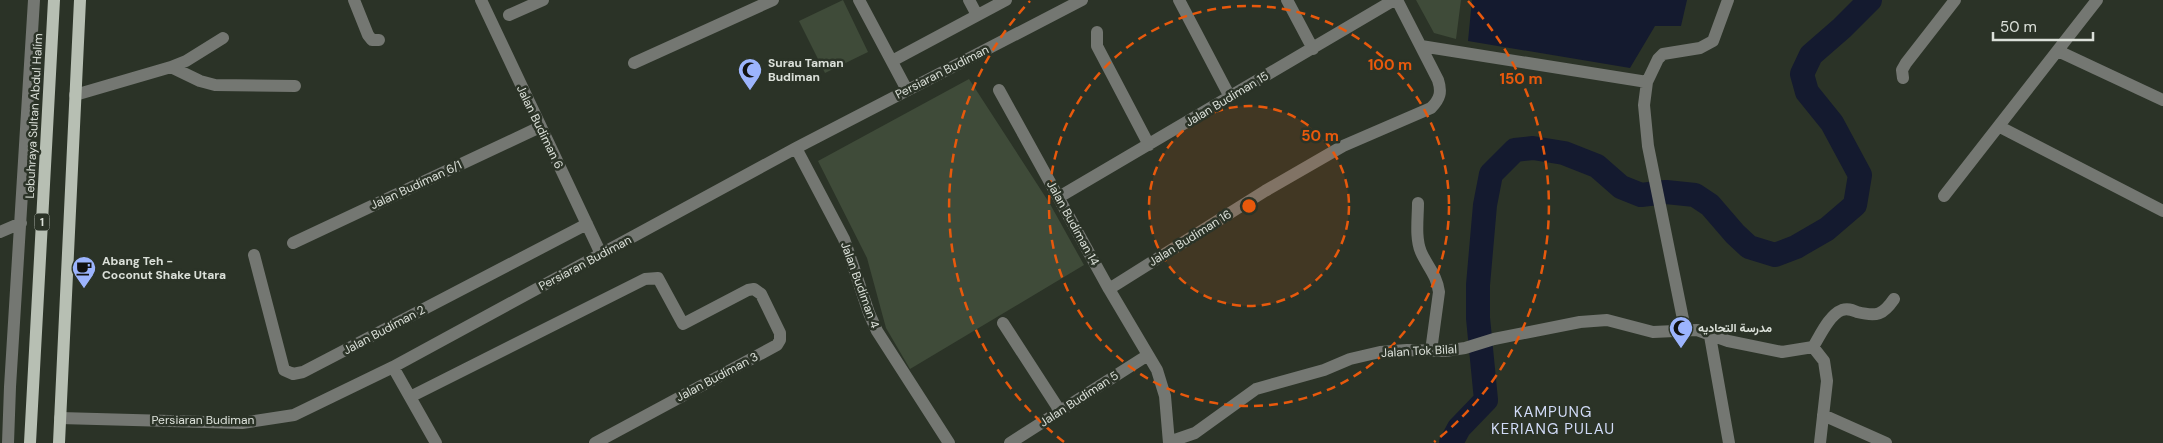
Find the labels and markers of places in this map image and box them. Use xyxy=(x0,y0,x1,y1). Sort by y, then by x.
place label: Surau Taman Budiman xyxy=(768,55,844,85)
mosque icon: Surau Taman Budiman xyxy=(737,57,763,91)
centre of rings xyxy=(1240,197,1258,215)
place label: Abang Teh - Coconut Shake Utara xyxy=(102,253,226,283)
cafe icon: Abang Teh - Coconut Shake Utara xyxy=(71,255,97,289)
mosque icon: مدرسة التحاديه xyxy=(1668,315,1694,349)
place label: مدرسة التحاديه xyxy=(1698,320,1772,336)

